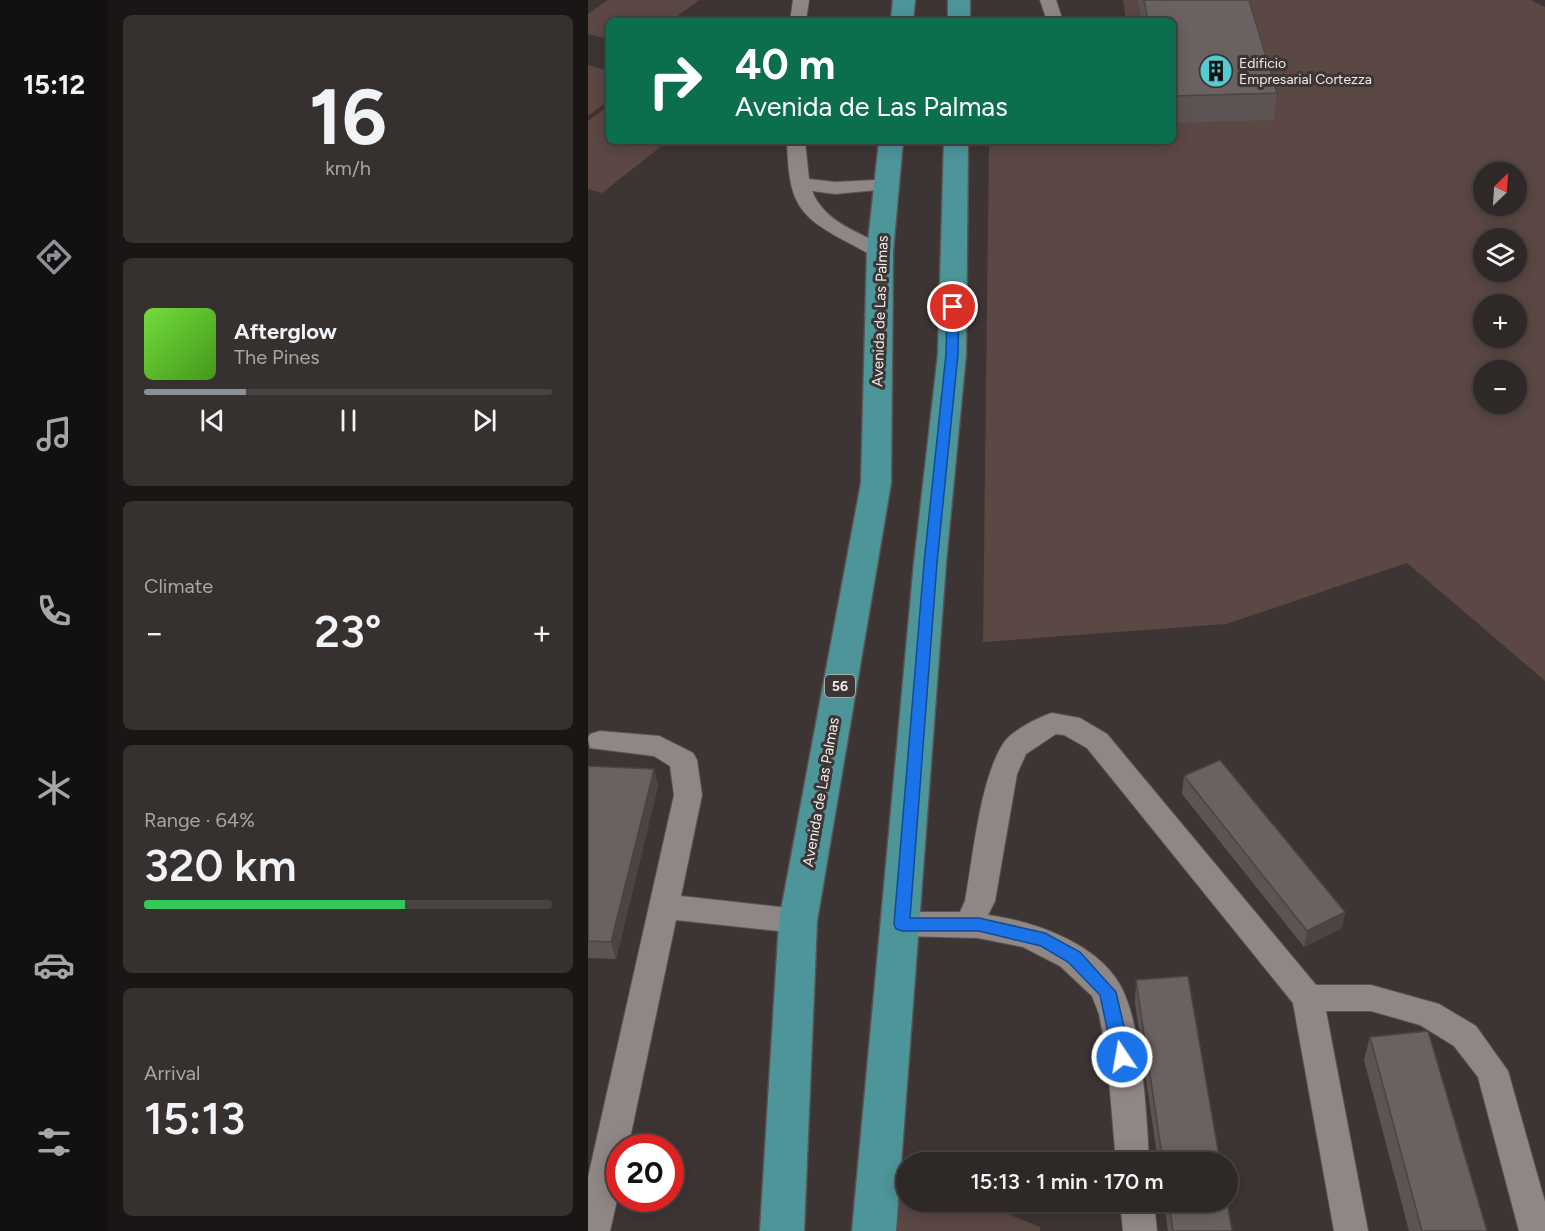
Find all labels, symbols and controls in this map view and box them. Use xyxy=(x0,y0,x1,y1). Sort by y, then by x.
text: 40 m xyxy=(735,39,835,90)
icon: right xyxy=(636,42,714,120)
building icon: Edificio Empresarial Cortezza xyxy=(1198,53,1234,89)
place label: Edificio Empresarial Cortezza xyxy=(1239,55,1372,88)
text: 15:12 xyxy=(23,68,85,101)
text: 16 xyxy=(309,70,387,164)
text: Avenida de Las Palmas xyxy=(735,90,1008,123)
text: km/h xyxy=(325,156,371,180)
north arrow xyxy=(1473,162,1527,216)
map controls xyxy=(1473,162,1527,414)
button: layers xyxy=(1473,228,1527,282)
street label: Avenida de Las Palmas xyxy=(868,235,892,387)
icon: directions xyxy=(33,236,75,278)
pin xyxy=(927,281,978,332)
icon: arrive xyxy=(936,290,969,323)
button: + xyxy=(1473,294,1527,348)
text: Afterglow xyxy=(234,318,337,345)
text: The Pines xyxy=(234,345,320,369)
button: − xyxy=(1473,360,1527,414)
icon: previous xyxy=(196,404,229,437)
icon: pause xyxy=(332,404,365,437)
icon: next xyxy=(468,404,501,437)
icon: music xyxy=(33,413,75,455)
text: Climate xyxy=(144,574,213,598)
icon: phone xyxy=(33,590,75,632)
text: 23° xyxy=(314,604,382,658)
text: − xyxy=(144,613,165,652)
text: + xyxy=(531,613,552,652)
road number: 56 xyxy=(825,675,855,697)
street label: Avenida de Las Palmas xyxy=(799,716,843,868)
icon: climate xyxy=(33,767,75,809)
text: Range · 64% xyxy=(144,808,255,832)
text: 320 km xyxy=(144,838,297,892)
icon: car xyxy=(33,944,75,986)
position arrow xyxy=(1090,1025,1154,1089)
text: Arrival xyxy=(144,1061,200,1085)
text: 15:13 xyxy=(144,1091,245,1145)
icon: filters xyxy=(33,1121,75,1163)
speed limit sign: 20 xyxy=(606,1134,684,1212)
text: 15:13 · 1 min · 170 m xyxy=(970,1168,1164,1195)

